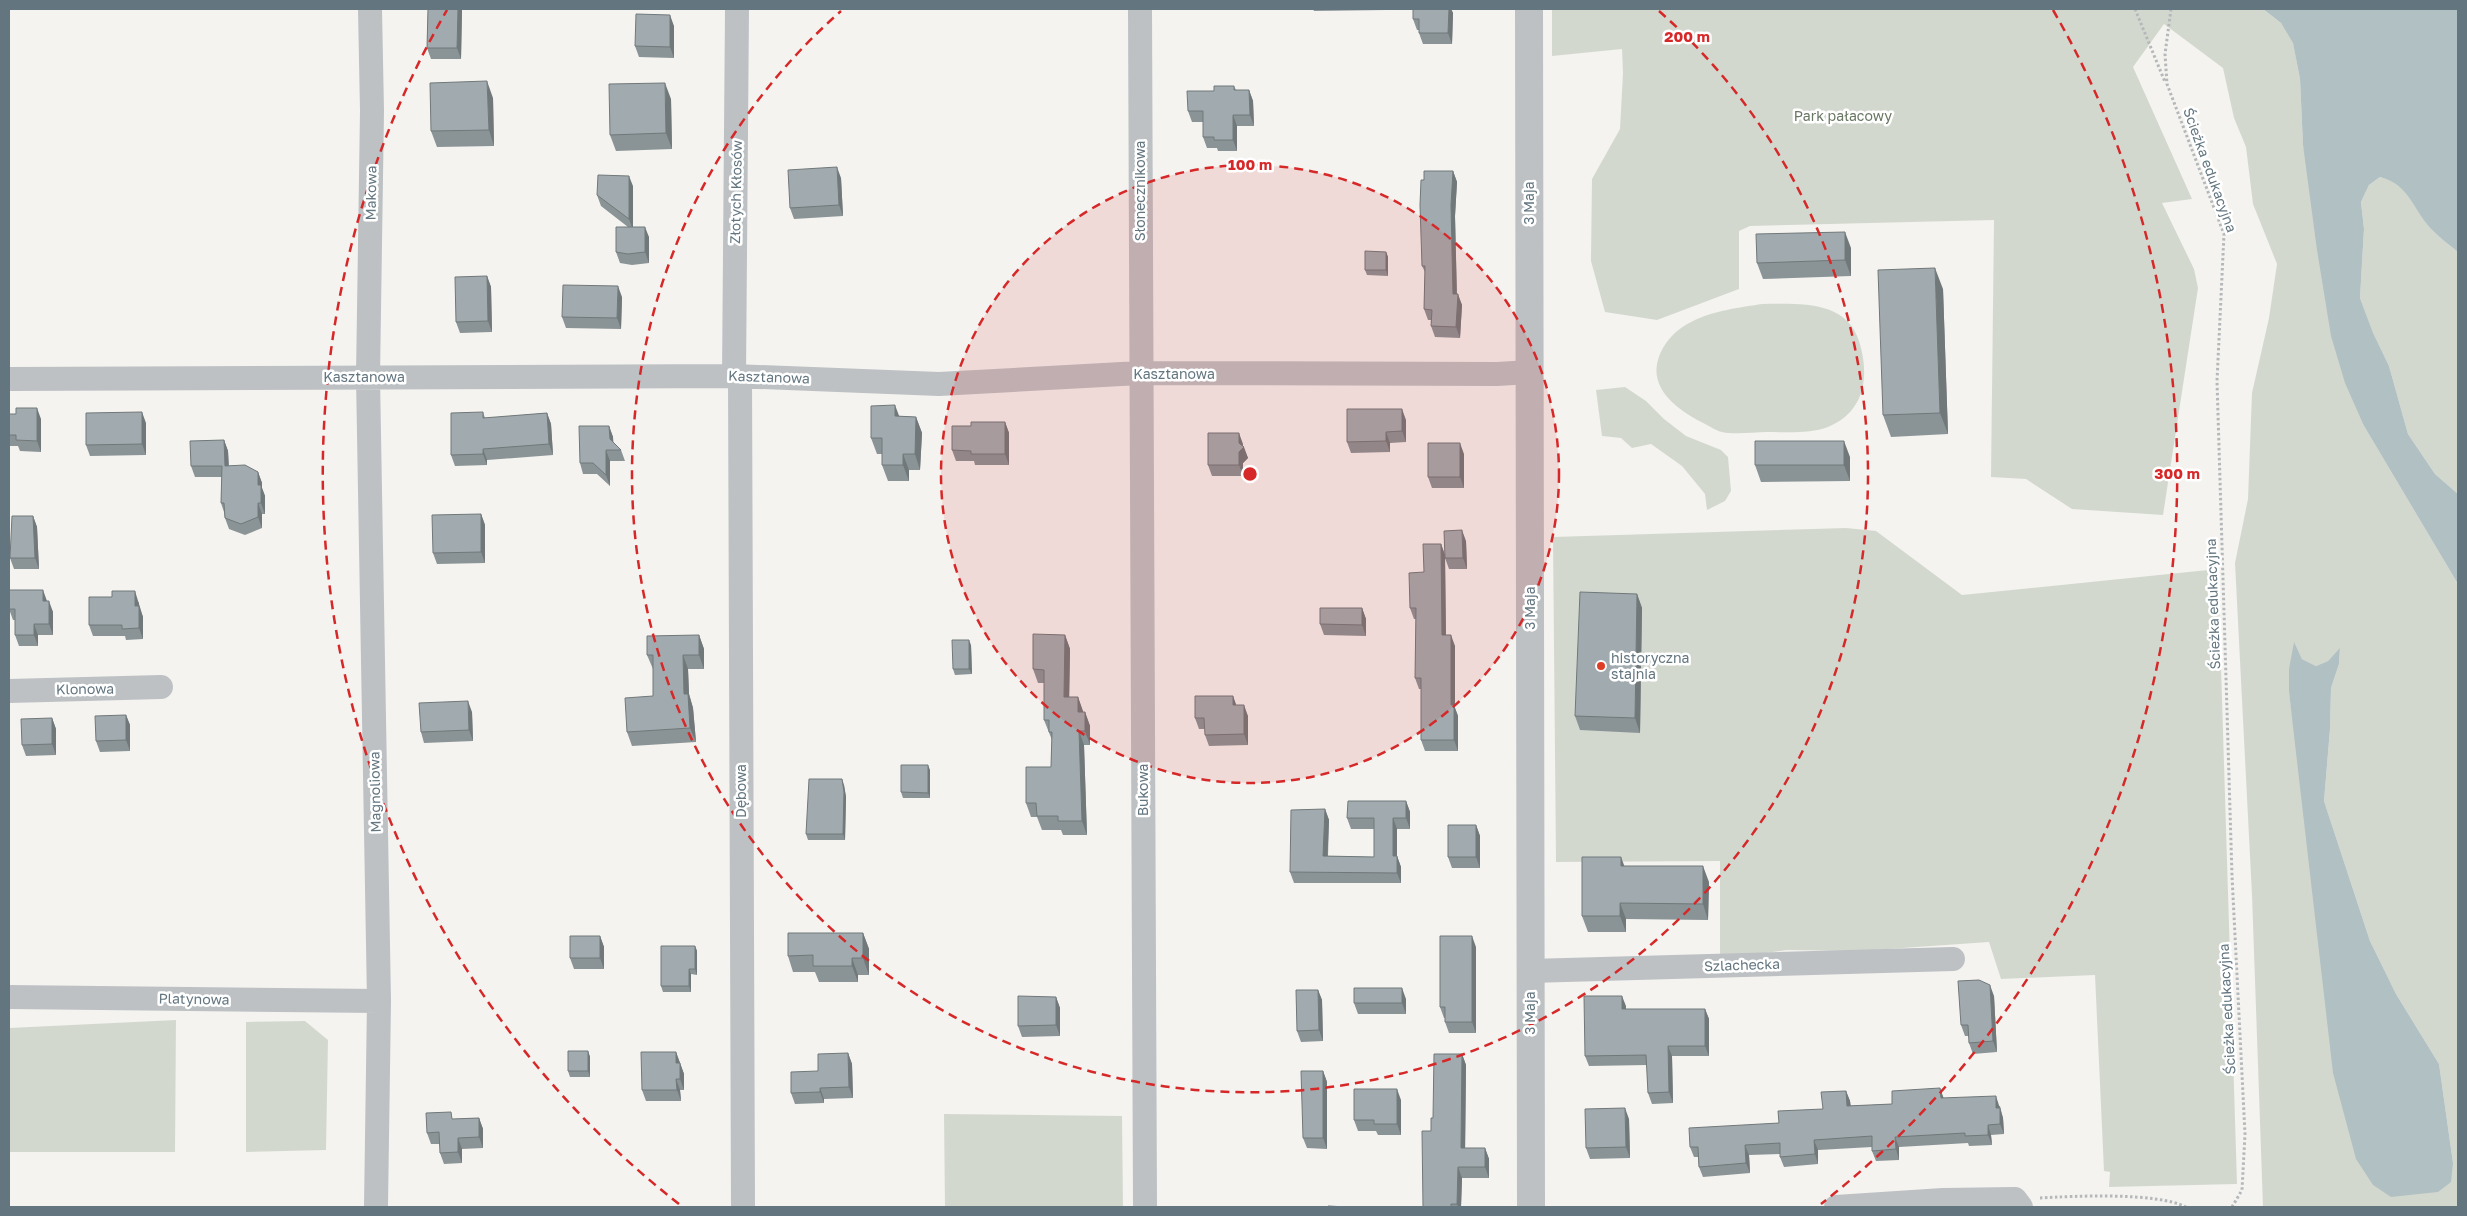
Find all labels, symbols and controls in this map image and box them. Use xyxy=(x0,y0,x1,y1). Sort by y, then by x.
text: 200 m xyxy=(1664,27,1710,45)
street label: Ścieżka edukacyjna xyxy=(2180,105,2241,234)
park label: Park pałacowy xyxy=(1794,107,1892,124)
street label: Złotych Kłosów xyxy=(726,140,745,244)
street label: Słonecznikowa xyxy=(1131,141,1148,241)
text: 100 m xyxy=(1228,155,1272,173)
street label: Makowa xyxy=(362,165,379,221)
street label: 3 Maja xyxy=(1520,181,1537,225)
street label: Kasztanowa xyxy=(1133,365,1215,382)
street label: Kasztanowa xyxy=(728,367,810,386)
street label: Kasztanowa xyxy=(323,368,405,385)
text: 300 m xyxy=(2154,464,2200,482)
centre of rings xyxy=(1241,465,1259,483)
street label: Ścieżka edukacyjna xyxy=(2202,538,2223,670)
street label: 3 Maja xyxy=(1521,586,1538,630)
place label: historyczna stajnia xyxy=(1611,649,1690,682)
marker: historyczna stajnia xyxy=(1595,660,1607,672)
street label: Klonowa xyxy=(56,679,114,698)
street label: Magnoliowa xyxy=(365,751,384,833)
street label: Dębowa xyxy=(732,764,749,818)
street label: Bukowa xyxy=(1134,764,1151,816)
street label: Ścieżka edukacyjna xyxy=(2215,943,2238,1075)
street label: Szlachecka xyxy=(1704,955,1780,974)
street label: Platynowa xyxy=(158,989,230,1008)
street label: 3 Maja xyxy=(1521,991,1538,1035)

